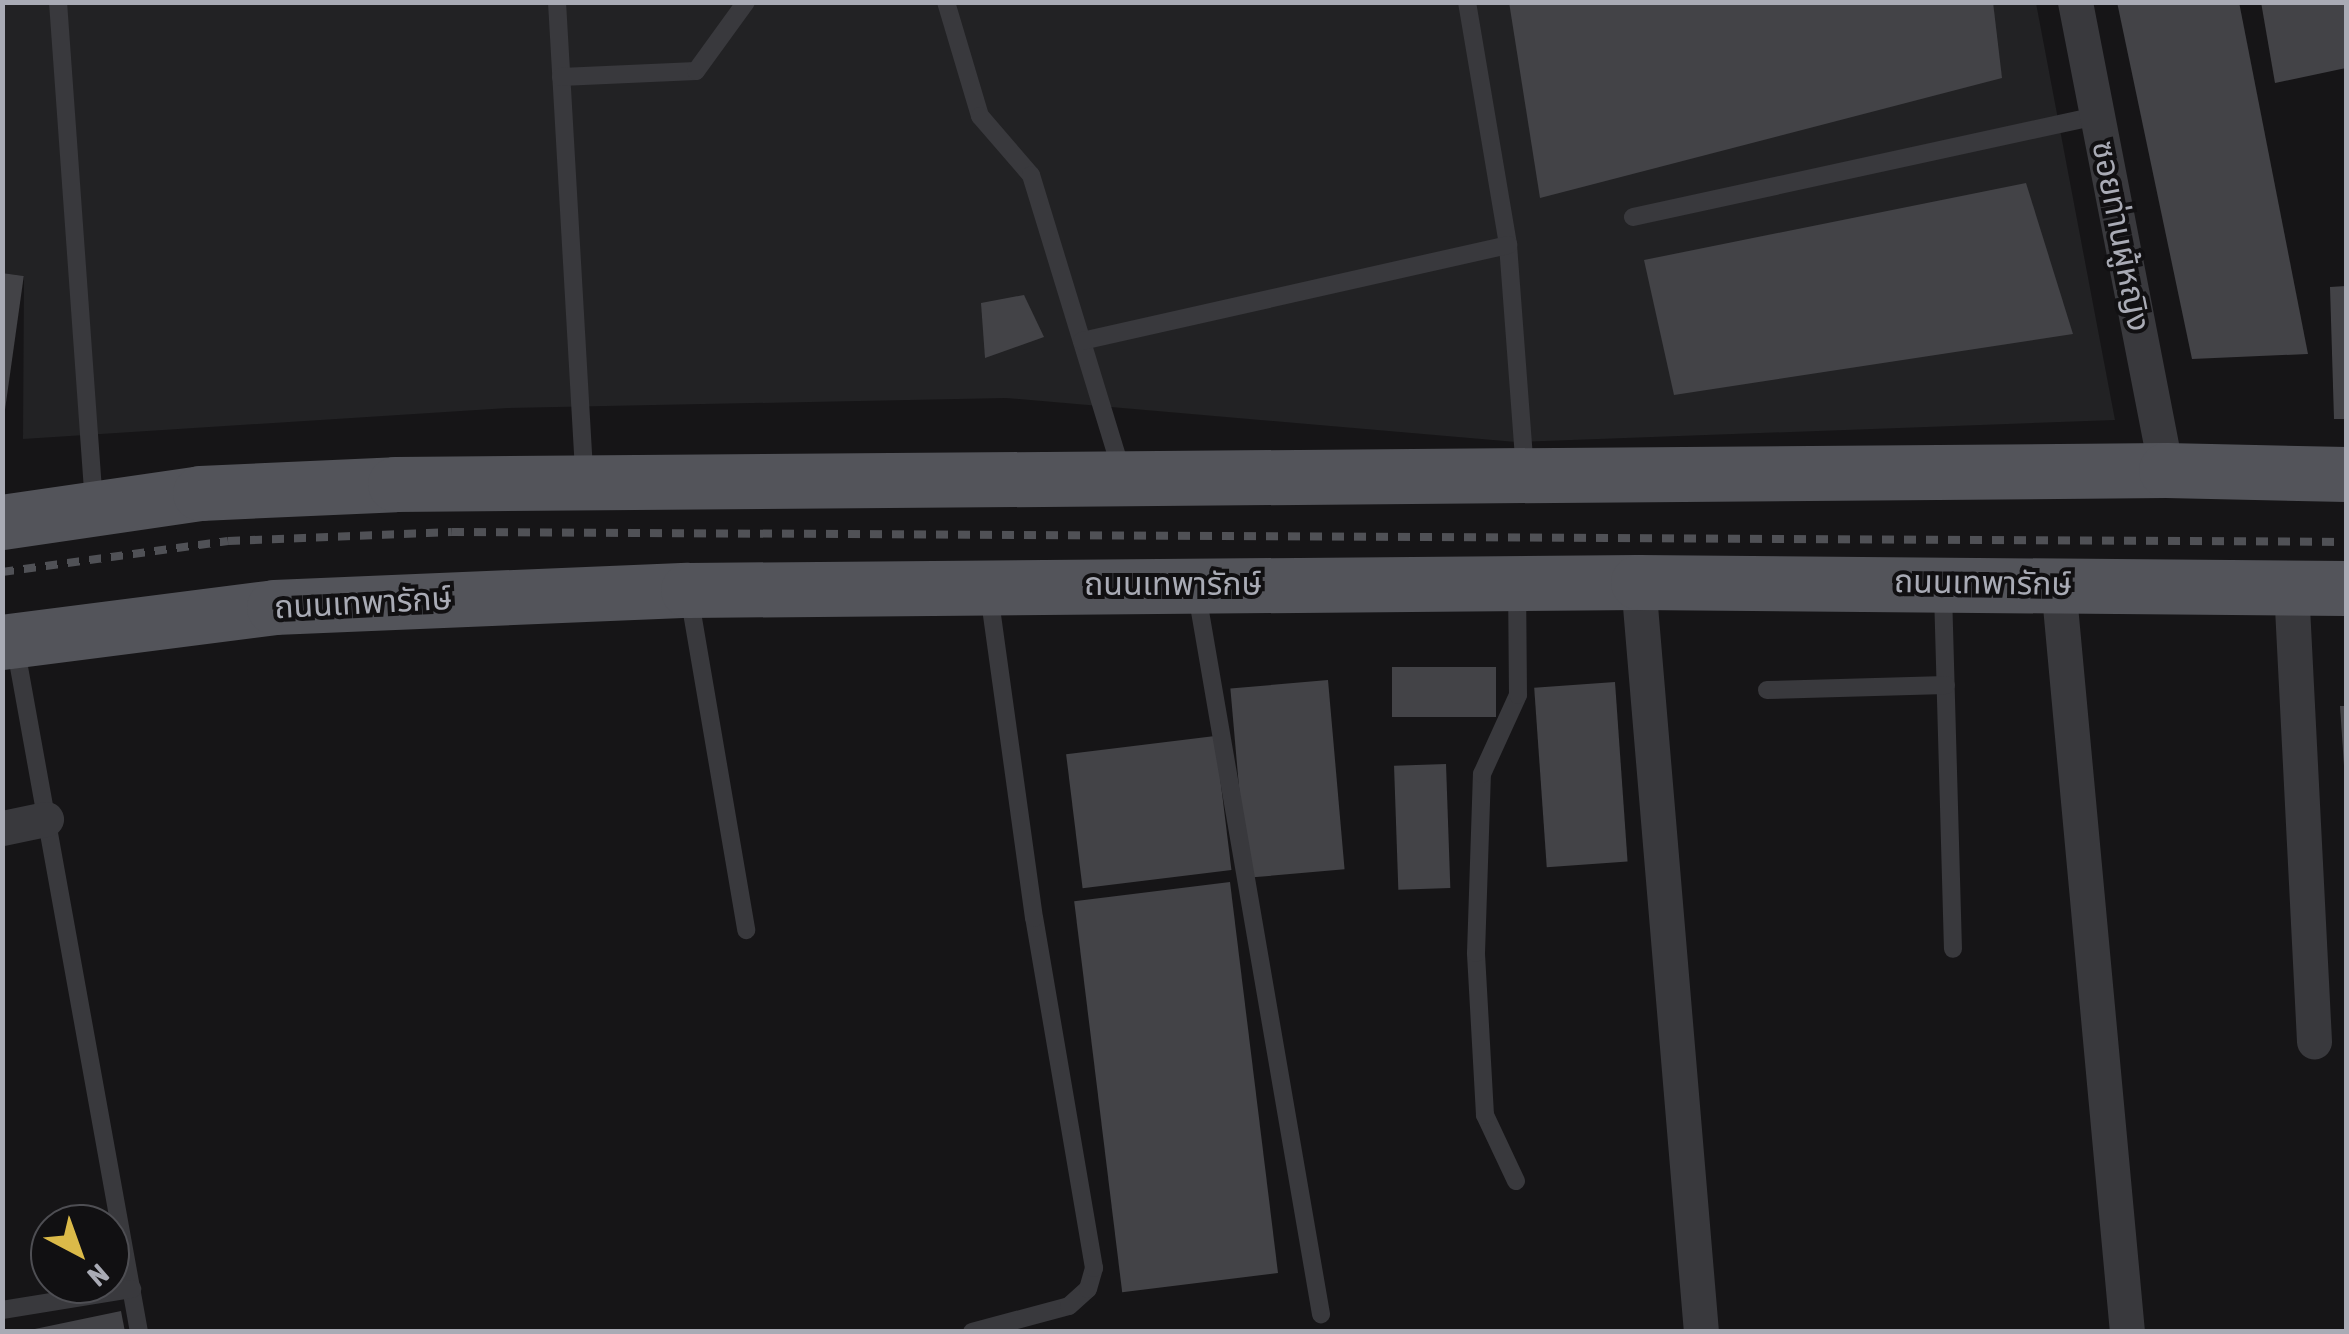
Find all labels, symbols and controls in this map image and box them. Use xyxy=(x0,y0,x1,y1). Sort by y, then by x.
street label: ซอยท่านผู้หญิง xyxy=(2084,138,2158,334)
street label: ถนนเทพารักษ์ xyxy=(1894,562,2072,604)
street label: ถนนเทพารักษ์ xyxy=(1084,565,1262,603)
street label: ถนนเทพารักษ์ xyxy=(273,579,453,627)
north arrow xyxy=(30,1204,130,1304)
text: N xyxy=(82,1258,115,1293)

